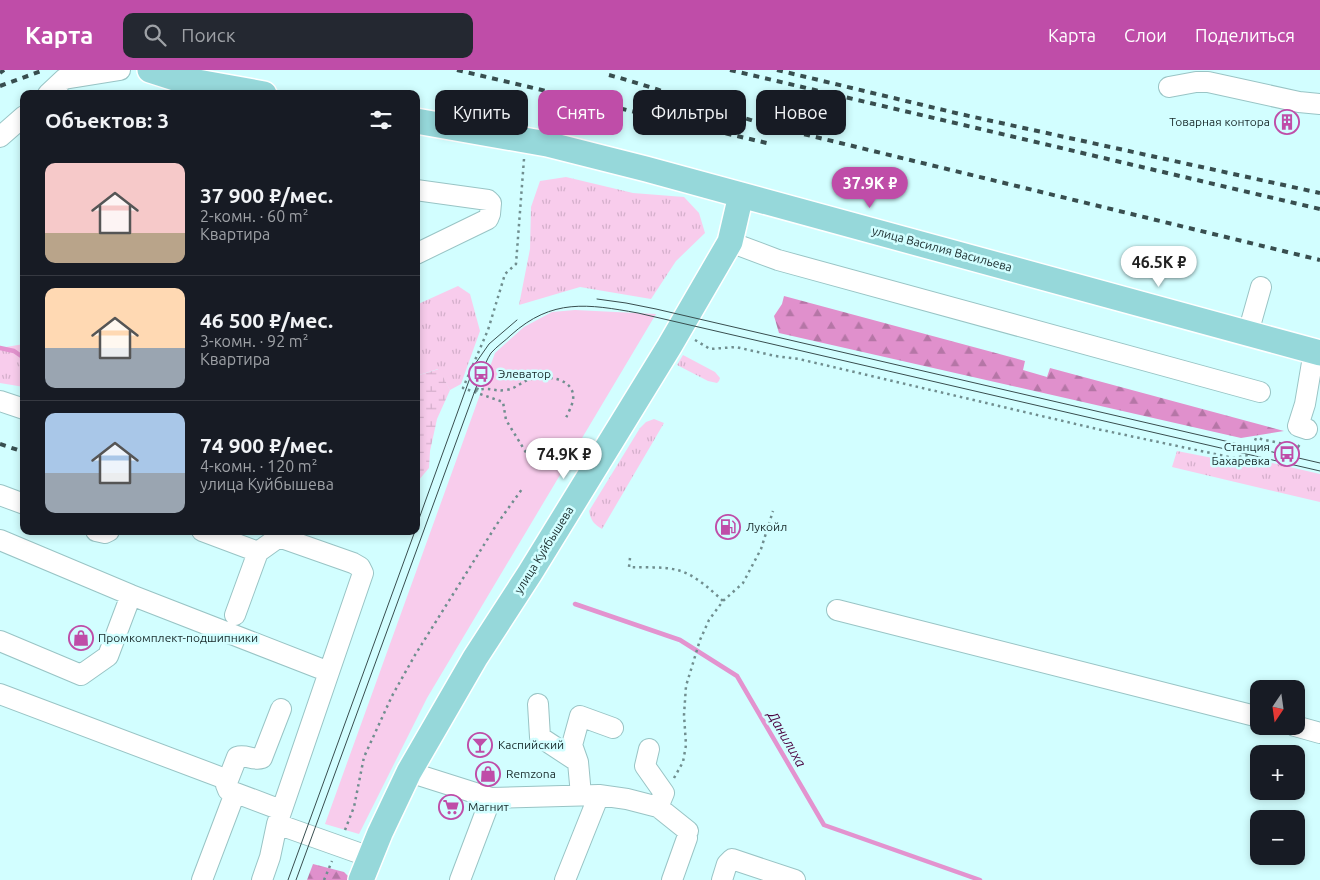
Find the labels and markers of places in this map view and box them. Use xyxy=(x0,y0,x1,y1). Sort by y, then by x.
building icon: Товарная контора xyxy=(1274,109,1300,135)
place label: Товарная контора xyxy=(1169,115,1270,128)
pin: 37.9K ₽ xyxy=(824,166,916,209)
pin: 46.5K ₽ xyxy=(1113,246,1205,288)
bus stop icon: Элеватор xyxy=(468,361,494,387)
place label: Элеватор xyxy=(498,367,551,380)
pin: 74.9K ₽ xyxy=(518,438,610,480)
place label: Станция Бахаревка xyxy=(1212,440,1270,467)
bus stop icon: Станция Бахаревка xyxy=(1274,441,1300,467)
fuel station icon: Лукойл xyxy=(715,514,741,540)
place label: Лукойл xyxy=(746,520,787,533)
shop icon: Промкомплект-подшипники xyxy=(68,625,94,651)
place label: Промкомплект-подшипники xyxy=(98,631,258,644)
bar icon: Каспийский xyxy=(467,732,493,758)
place label: Каспийский xyxy=(498,738,564,751)
shop icon: Remzona xyxy=(475,761,501,787)
place label: Remzona xyxy=(506,767,556,780)
supermarket icon: Магнит xyxy=(438,794,464,820)
place label: Магнит xyxy=(468,800,510,813)

